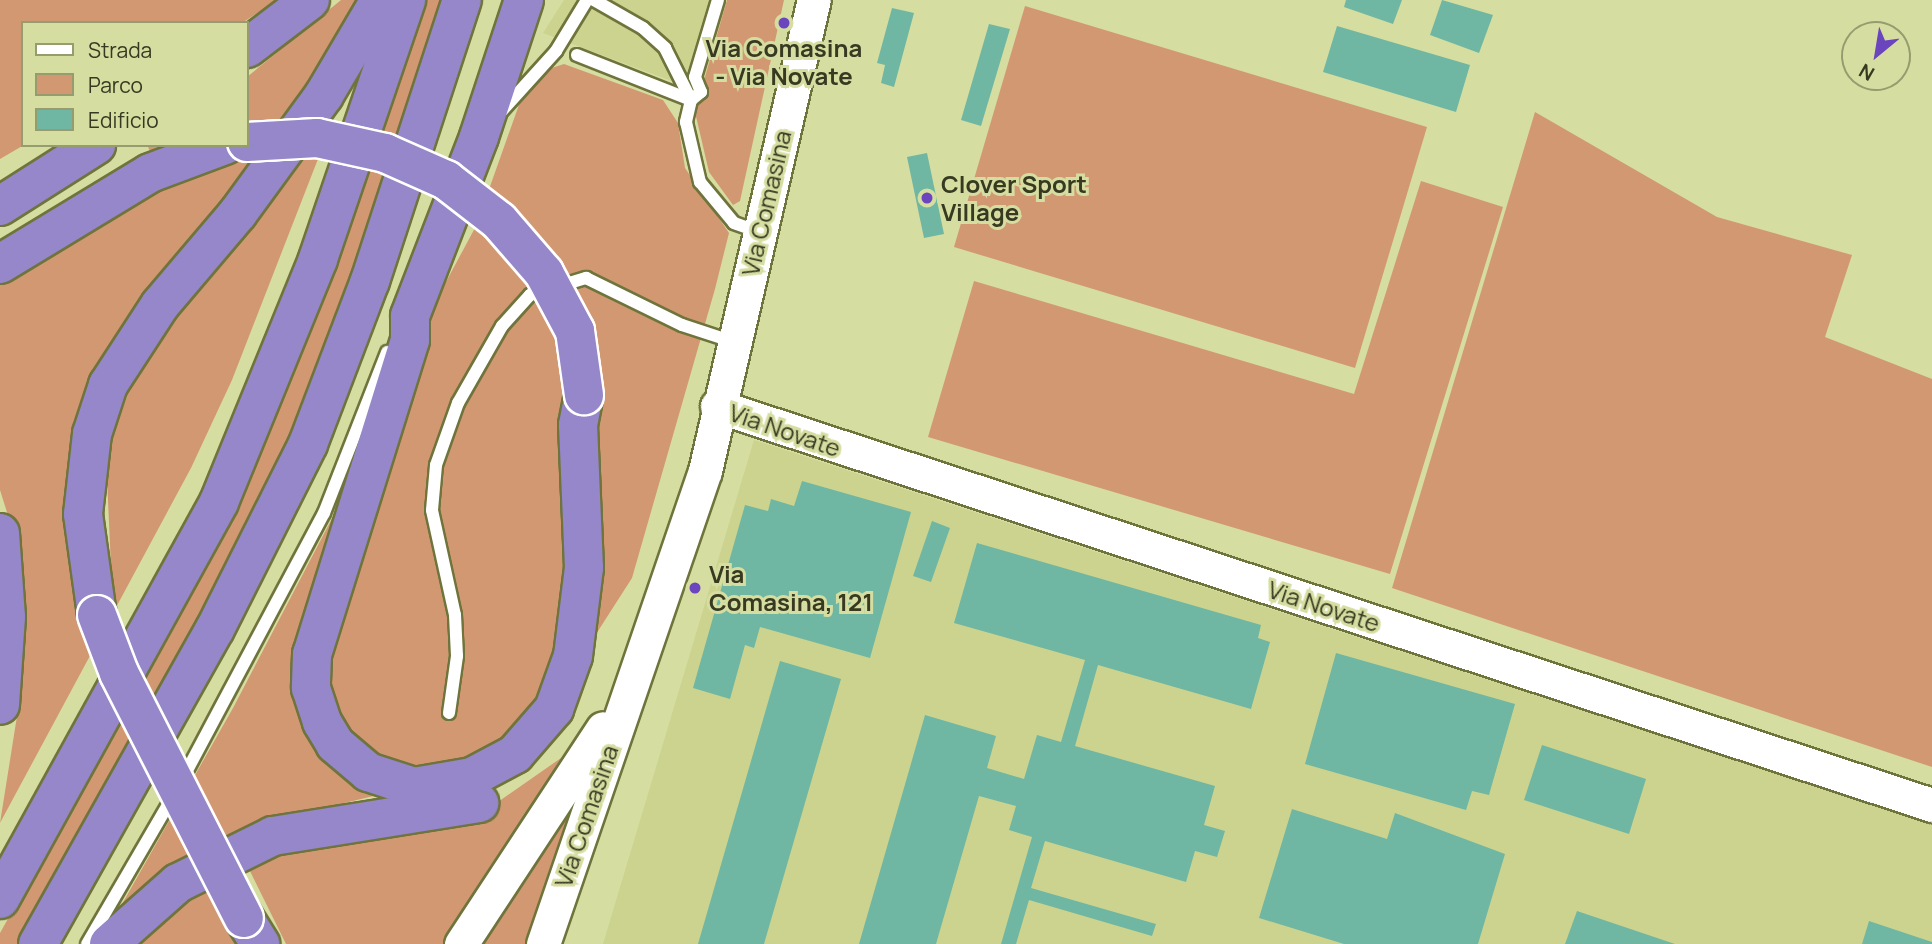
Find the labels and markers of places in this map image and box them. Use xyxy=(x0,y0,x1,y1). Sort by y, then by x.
marker: Via Comasina - Via Novate xyxy=(776,15,792,31)
place label: Via Comasina - Via Novate xyxy=(706,34,862,90)
place label: Clover Sport Village xyxy=(941,170,1087,226)
marker: Clover Sport Village xyxy=(919,190,935,206)
place label: Via Comasina, 121 xyxy=(709,560,873,616)
marker: Via Comasina, 121 xyxy=(687,580,703,596)

